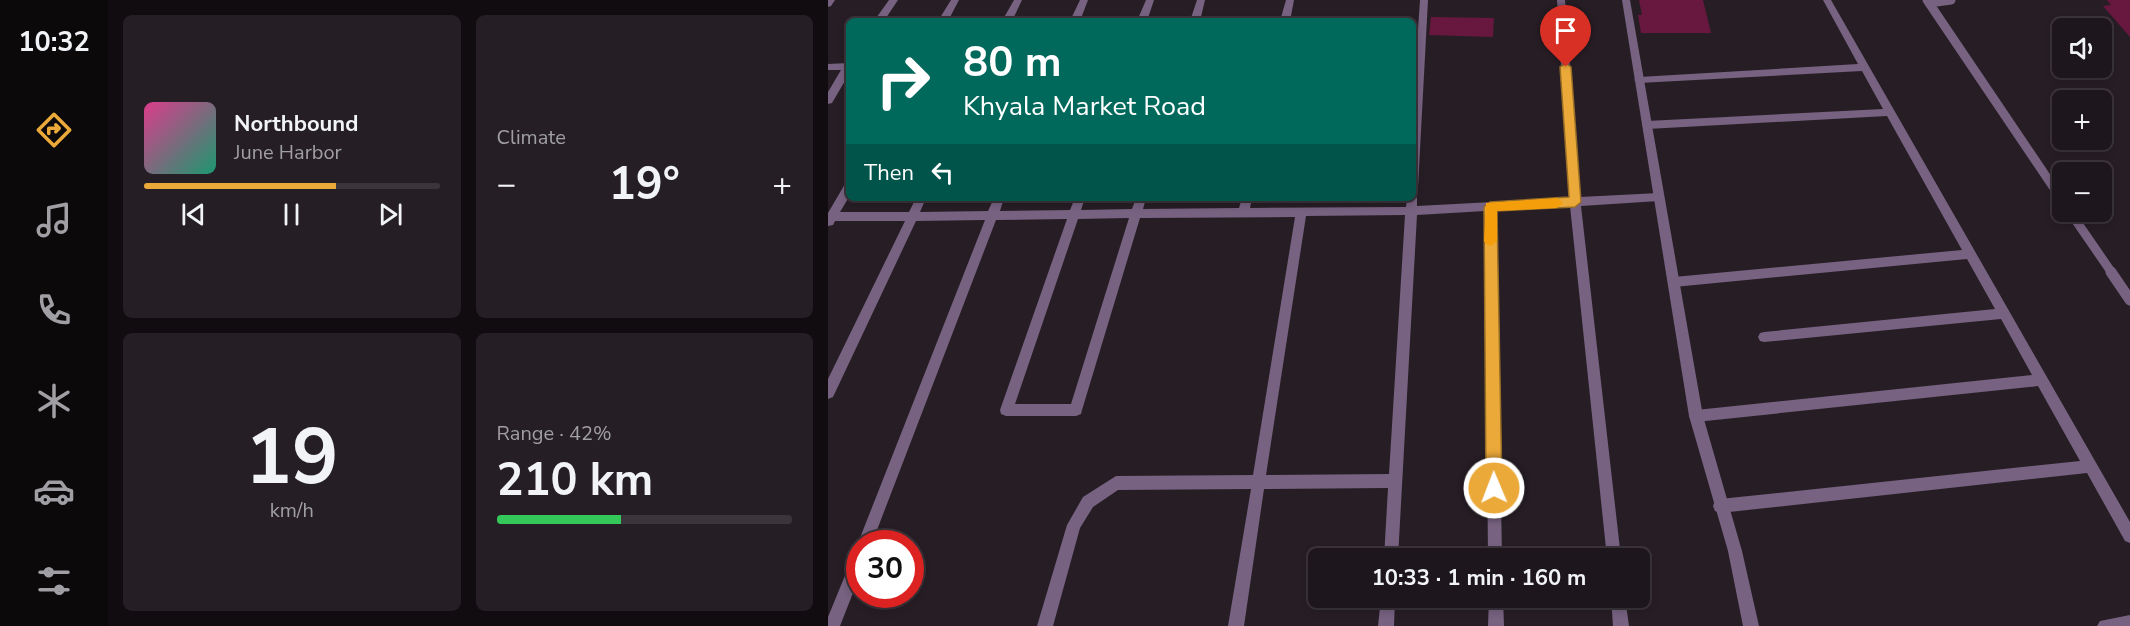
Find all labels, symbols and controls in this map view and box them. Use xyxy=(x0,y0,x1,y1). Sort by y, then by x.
pin xyxy=(1540,5,1591,67)
icon: arrive xyxy=(1549,14,1582,47)
map controls xyxy=(2052,18,2112,222)
button: sound xyxy=(2052,18,2112,78)
text: 10:32 xyxy=(18,24,90,61)
text: 80 m xyxy=(963,34,1062,91)
icon: right xyxy=(864,42,942,120)
text: Khyala Market Road xyxy=(963,88,1206,125)
button: + xyxy=(2052,90,2112,150)
icon: directions xyxy=(33,109,75,151)
text: Northbound xyxy=(234,109,358,139)
text: Climate xyxy=(497,124,566,151)
text: June Harbor xyxy=(234,139,342,166)
text: 19° xyxy=(609,154,680,215)
icon: left xyxy=(926,156,959,189)
text: Then xyxy=(864,158,914,188)
text: − xyxy=(497,162,516,207)
text: + xyxy=(772,162,792,207)
button: − xyxy=(2052,162,2112,222)
icon: previous xyxy=(177,198,210,231)
icon: pause xyxy=(275,198,308,231)
icon: next xyxy=(374,198,407,231)
icon: music xyxy=(33,199,75,241)
icon: phone xyxy=(33,289,75,331)
icon: climate xyxy=(33,380,75,422)
text: 19 xyxy=(245,404,339,511)
text: Range · 42% xyxy=(497,420,612,447)
text: 210 km xyxy=(497,450,653,511)
position arrow xyxy=(1462,456,1526,520)
icon: car xyxy=(33,470,75,512)
text: km/h xyxy=(270,497,314,524)
speed limit sign: 30 xyxy=(846,530,924,608)
icon: filters xyxy=(33,560,75,602)
text: 10:33 · 1 min · 160 m xyxy=(1372,563,1586,593)

